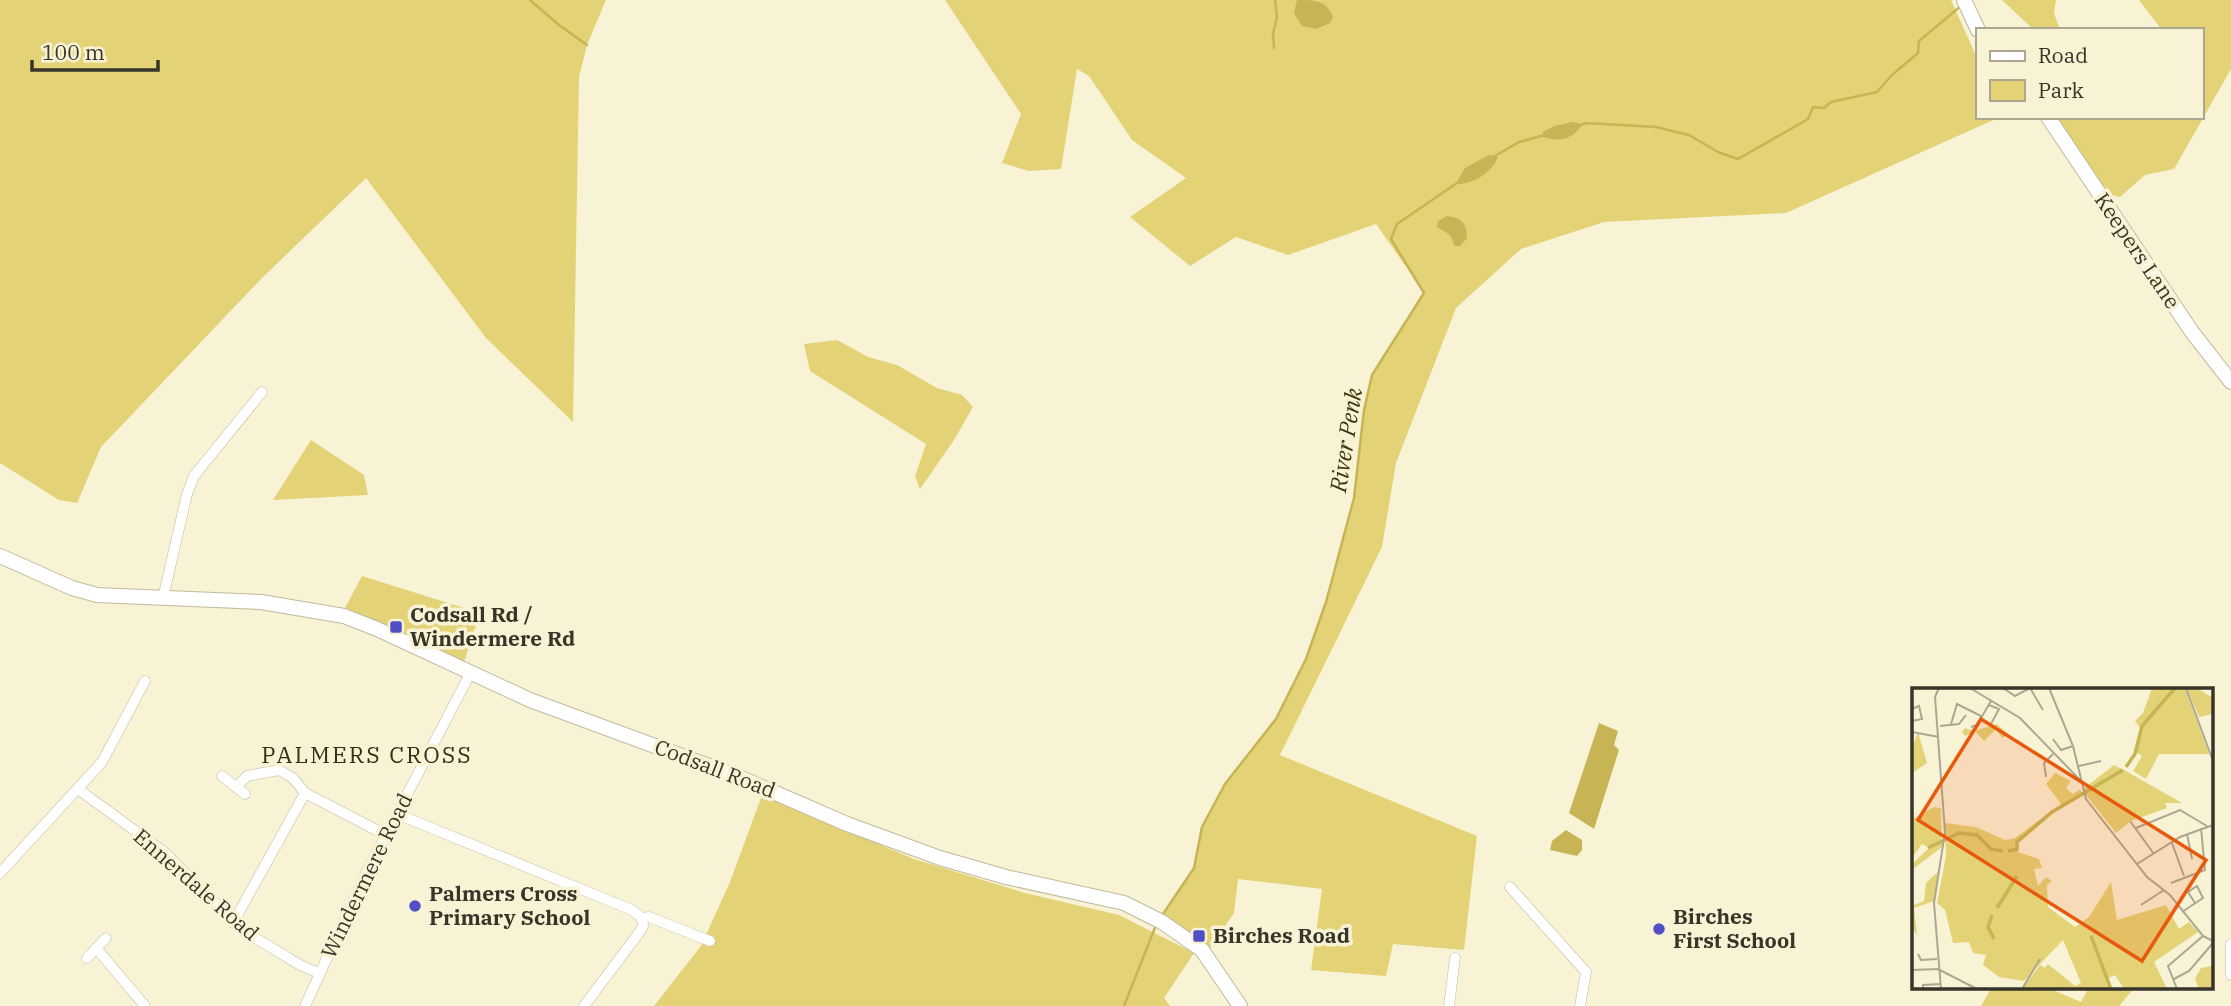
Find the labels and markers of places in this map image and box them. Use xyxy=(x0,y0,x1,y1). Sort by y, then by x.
place label: Codsall Rd / Windermere Rd xyxy=(410,600,575,652)
marker: Codsall Rd / Windermere Rd xyxy=(388,619,404,635)
place label: Palmers Cross Primary School xyxy=(429,879,590,931)
marker: Palmers Cross Primary School xyxy=(407,898,423,914)
place label: Birches First School xyxy=(1673,902,1796,954)
place label: Birches Road xyxy=(1213,921,1350,949)
marker: Birches First School xyxy=(1651,921,1667,937)
marker: Birches Road xyxy=(1191,928,1207,944)

